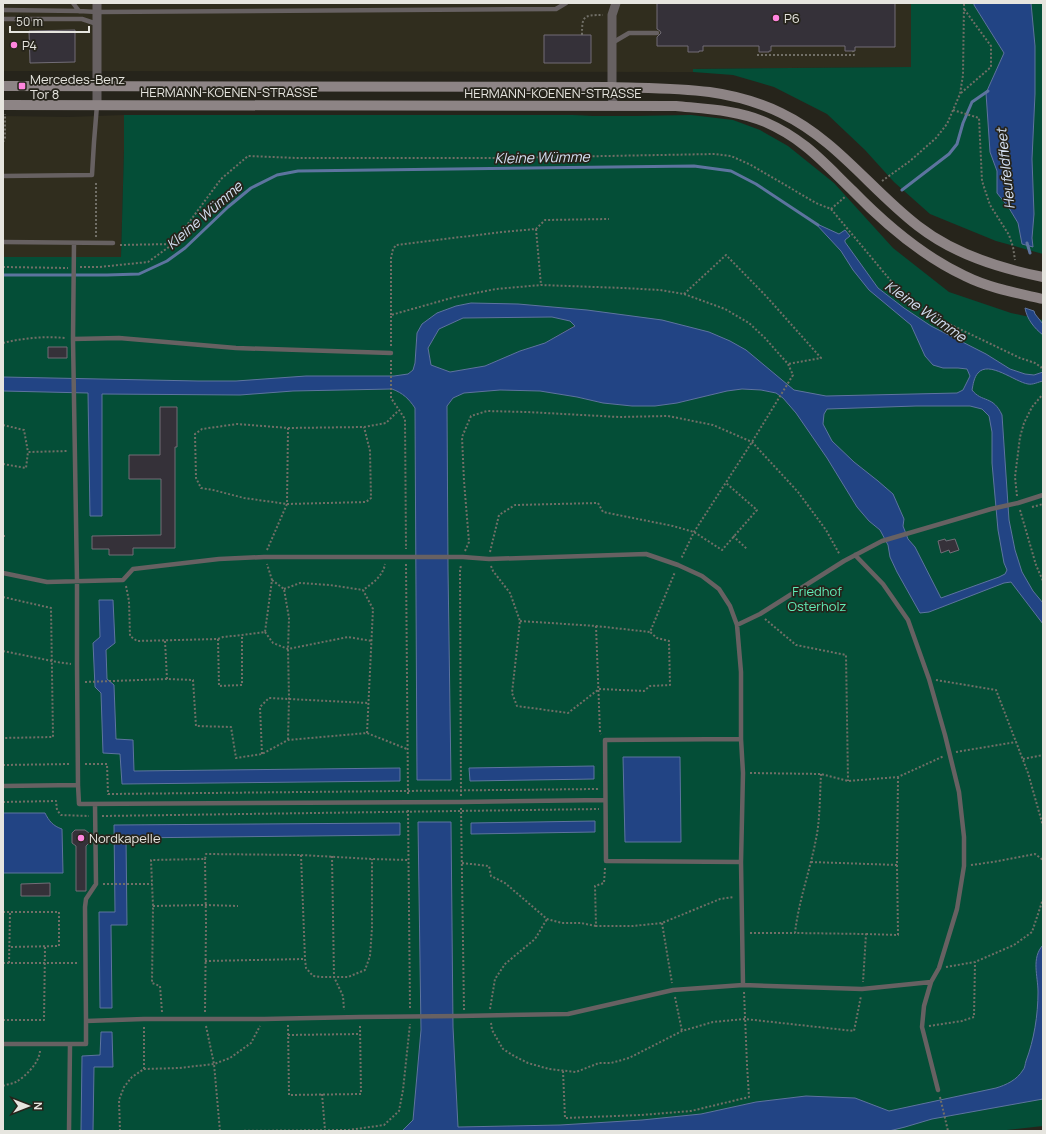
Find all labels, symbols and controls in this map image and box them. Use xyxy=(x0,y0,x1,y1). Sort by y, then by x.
scale bar xyxy=(10,8,89,34)
place label: P6 xyxy=(784,9,800,27)
text: 50 m xyxy=(16,13,43,30)
marker: P6 xyxy=(771,13,781,23)
place label: P4 xyxy=(22,36,37,54)
marker: P4 xyxy=(9,40,19,50)
place label: Mercedes-Benz Tor 8 xyxy=(30,70,125,103)
marker: Mercedes-Benz Tor 8 xyxy=(17,81,27,91)
street label: HERMANN-KOENEN-STRASSE xyxy=(140,83,318,101)
street label: HERMANN-KOENEN-STRASSE xyxy=(464,84,642,102)
water label: Heufeldfleet xyxy=(991,126,1019,210)
water label: Kleine Wümme xyxy=(494,147,591,167)
water label: Kleine Wümme xyxy=(162,176,247,253)
water label: Kleine Wümme xyxy=(882,276,971,347)
park label: Friedhof Osterholz xyxy=(788,582,847,615)
place label: Nordkapelle xyxy=(89,829,161,847)
marker: Nordkapelle xyxy=(76,833,86,843)
north arrow xyxy=(8,1086,48,1126)
text: N xyxy=(31,1102,46,1110)

